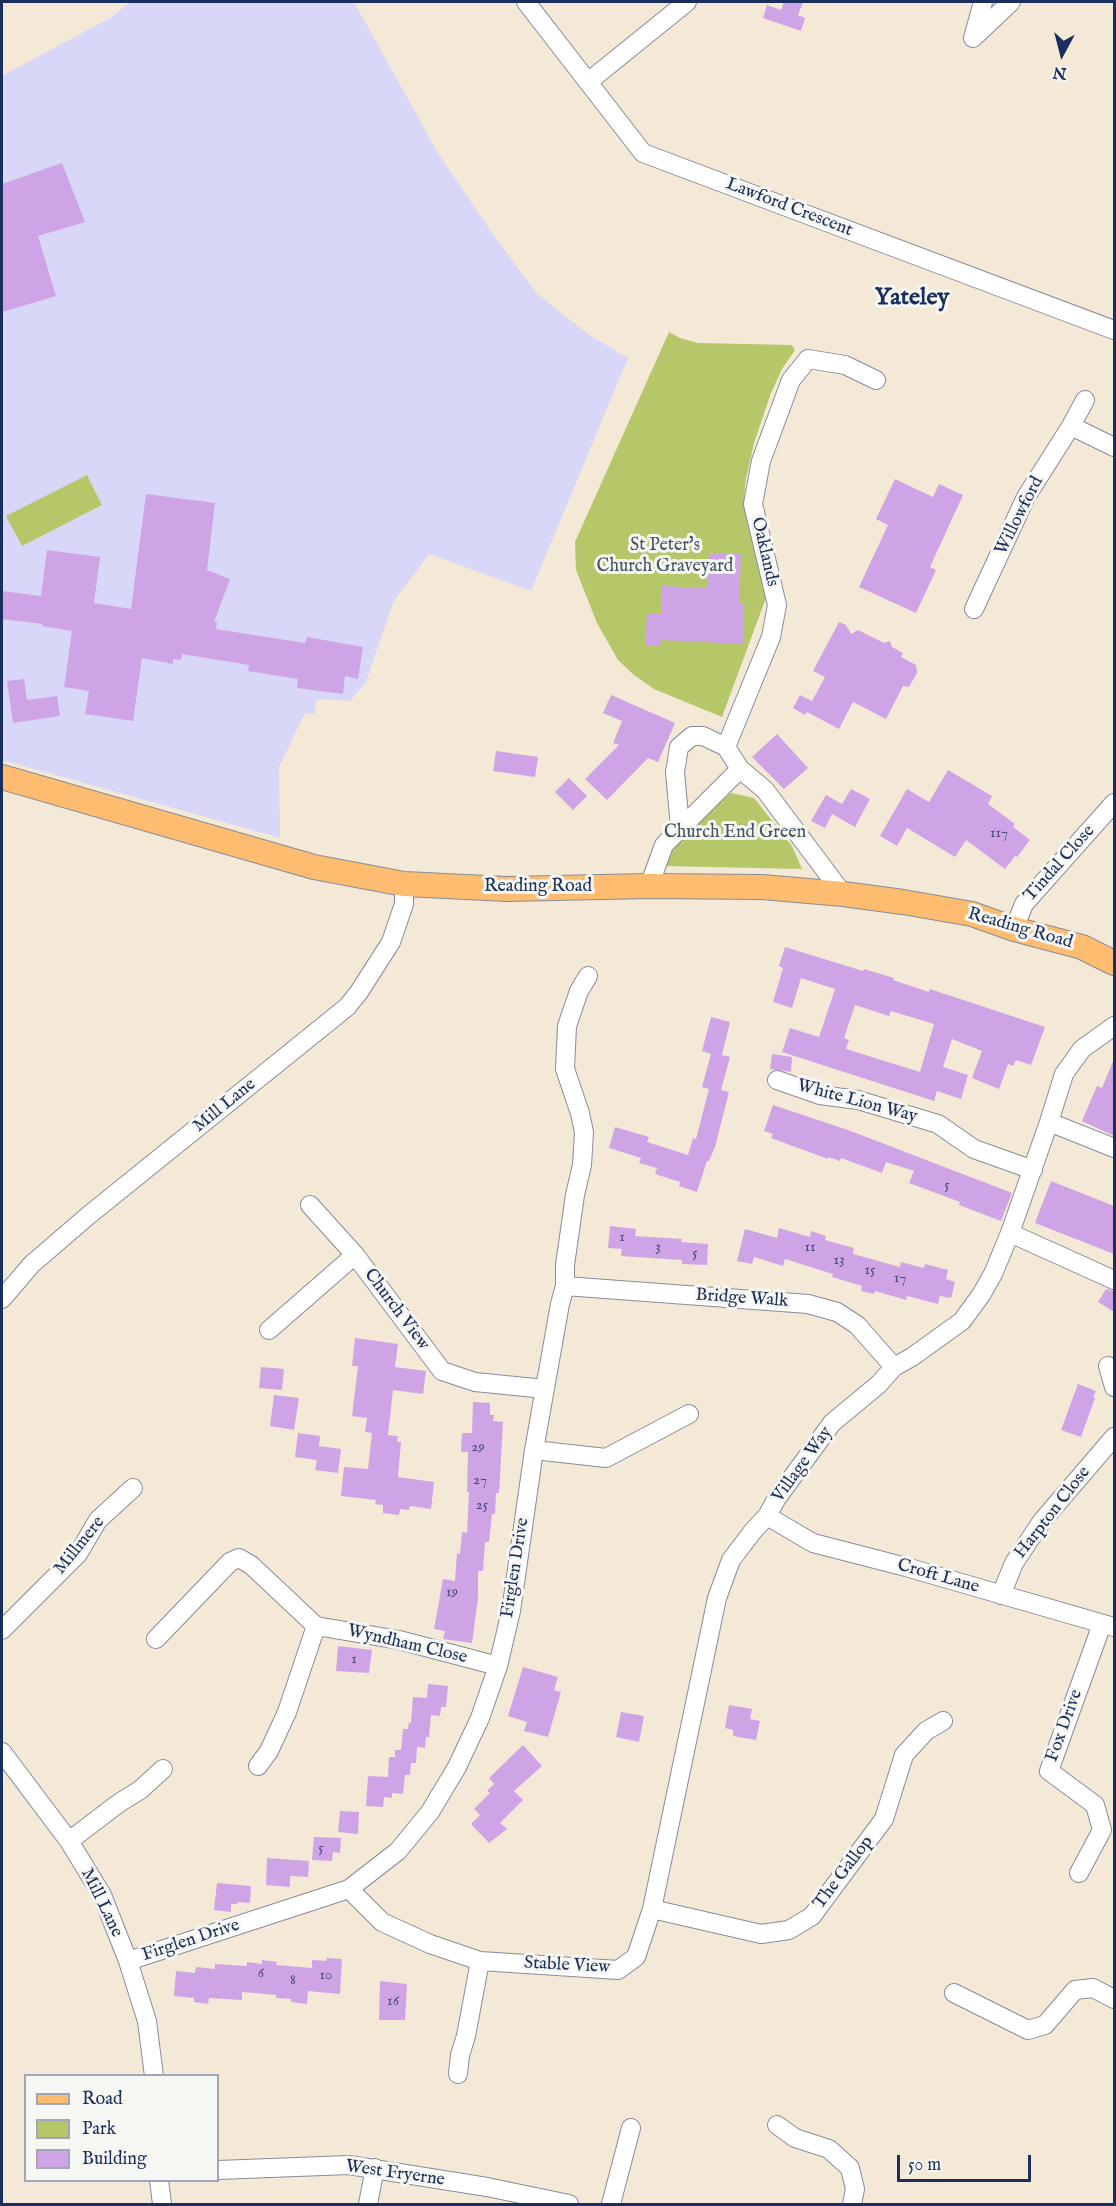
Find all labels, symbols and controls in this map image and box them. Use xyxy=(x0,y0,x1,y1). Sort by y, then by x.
north arrow xyxy=(1032,24,1092,84)
text: N xyxy=(1052,61,1068,83)
street label: Lawford Crescent xyxy=(723,174,855,242)
district label: Yateley xyxy=(875,285,949,313)
street label: Willowford xyxy=(991,473,1049,559)
street label: Oaklands xyxy=(746,515,782,589)
park label: St Peter's Church Graveyard xyxy=(597,535,733,578)
street label: Tindal Close xyxy=(1020,821,1100,907)
park label: Church End Green xyxy=(664,822,806,844)
house number: 117 xyxy=(990,825,1008,843)
street label: Reading Road xyxy=(484,876,592,898)
street label: Reading Road xyxy=(965,904,1075,954)
street label: Mill Lane xyxy=(189,1074,261,1138)
street label: White Lion Way xyxy=(794,1076,920,1128)
house number: 5 xyxy=(944,1177,950,1195)
house number: 1 xyxy=(619,1229,625,1247)
house number: 3 xyxy=(655,1239,661,1257)
house number: 11 xyxy=(804,1239,816,1257)
house number: 5 xyxy=(692,1245,698,1263)
house number: 13 xyxy=(833,1252,845,1270)
house number: 15 xyxy=(864,1262,876,1280)
street label: Church View xyxy=(358,1265,434,1355)
house number: 17 xyxy=(894,1270,906,1288)
street label: Bridge Walk xyxy=(695,1285,789,1313)
street label: Village Way xyxy=(768,1423,838,1507)
house number: 29 xyxy=(471,1439,485,1457)
street label: Harpton Close xyxy=(1010,1463,1096,1563)
house number: 27 xyxy=(473,1472,487,1490)
house number: 25 xyxy=(476,1497,488,1515)
street label: Millmere xyxy=(50,1513,110,1579)
street label: Firglen Drive xyxy=(497,1516,535,1620)
street label: Croft Lane xyxy=(895,1555,981,1599)
house number: 19 xyxy=(446,1584,458,1602)
street label: Wyndham Close xyxy=(345,1621,469,1669)
house number: 1 xyxy=(351,1651,357,1669)
street label: Fox Drive xyxy=(1042,1687,1088,1765)
street label: The Gallop xyxy=(809,1832,879,1914)
house number: 5 xyxy=(318,1840,324,1858)
street label: Mill Lane xyxy=(75,1865,127,1941)
street label: Firglen Drive xyxy=(140,1915,242,1967)
street label: Stable View xyxy=(523,1953,611,1979)
house number: 6 xyxy=(258,1965,264,1983)
house number: 10 xyxy=(320,1967,332,1985)
house number: 8 xyxy=(290,1972,296,1990)
house number: 16 xyxy=(387,1993,399,2011)
legend xyxy=(24,2074,219,2182)
text: Road xyxy=(82,2088,123,2111)
text: Park xyxy=(82,2118,116,2141)
scale bar xyxy=(900,2143,1034,2181)
text: Building xyxy=(82,2148,147,2171)
text: 50 m xyxy=(908,2154,941,2177)
street label: West Fryerne xyxy=(344,2156,446,2192)

